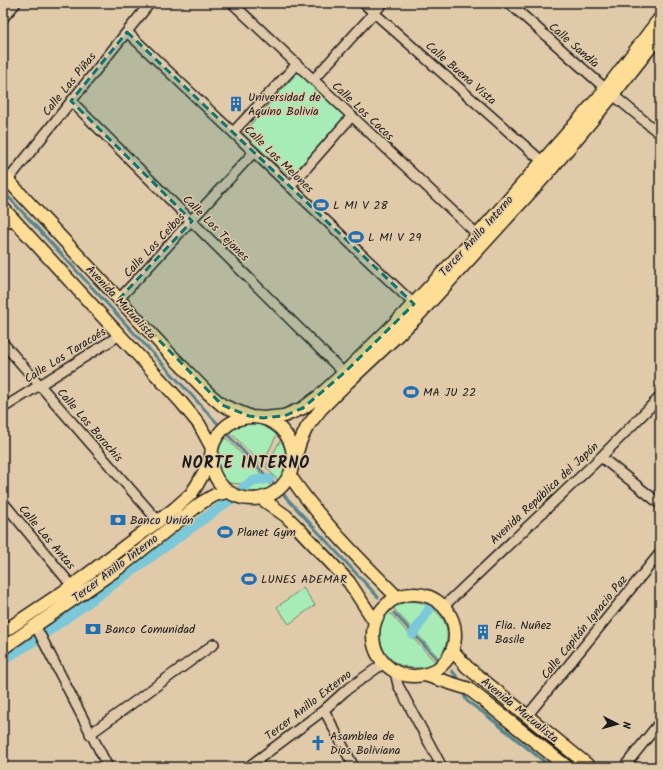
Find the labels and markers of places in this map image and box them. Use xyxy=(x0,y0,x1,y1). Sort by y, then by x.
place label: Universidad de Aquino Bolivia xyxy=(248,88,321,121)
building icon: Universidad de Aquino Bolivia xyxy=(227,95,245,113)
sports icon: L MI V 28 xyxy=(312,196,330,214)
place label: L MI V 28 xyxy=(333,196,389,215)
sports icon: L MI V 29 xyxy=(347,228,365,246)
place label: L MI V 29 xyxy=(368,228,422,247)
sports icon: MA JU 22 xyxy=(402,383,420,401)
place label: MA JU 22 xyxy=(423,383,476,402)
bank icon: Banco Unión xyxy=(109,511,127,529)
place label: Banco Unión xyxy=(130,511,194,530)
sports icon: Planet Gym xyxy=(216,523,234,541)
place label: Planet Gym xyxy=(237,523,296,542)
sports icon: LUNES ADEMAR xyxy=(240,570,258,588)
place label: LUNES ADEMAR xyxy=(261,570,347,589)
place label: Flia. Nuñez Basile xyxy=(495,616,551,649)
bank icon: Banco Comunidad xyxy=(84,620,102,638)
place label: Banco Comunidad xyxy=(105,620,196,639)
building icon: Flia. Nuñez Basile xyxy=(474,623,492,641)
place label: Asamblea de Dios Boliviana xyxy=(330,727,401,760)
church icon: Asamblea de Dios Boliviana xyxy=(309,734,327,752)

